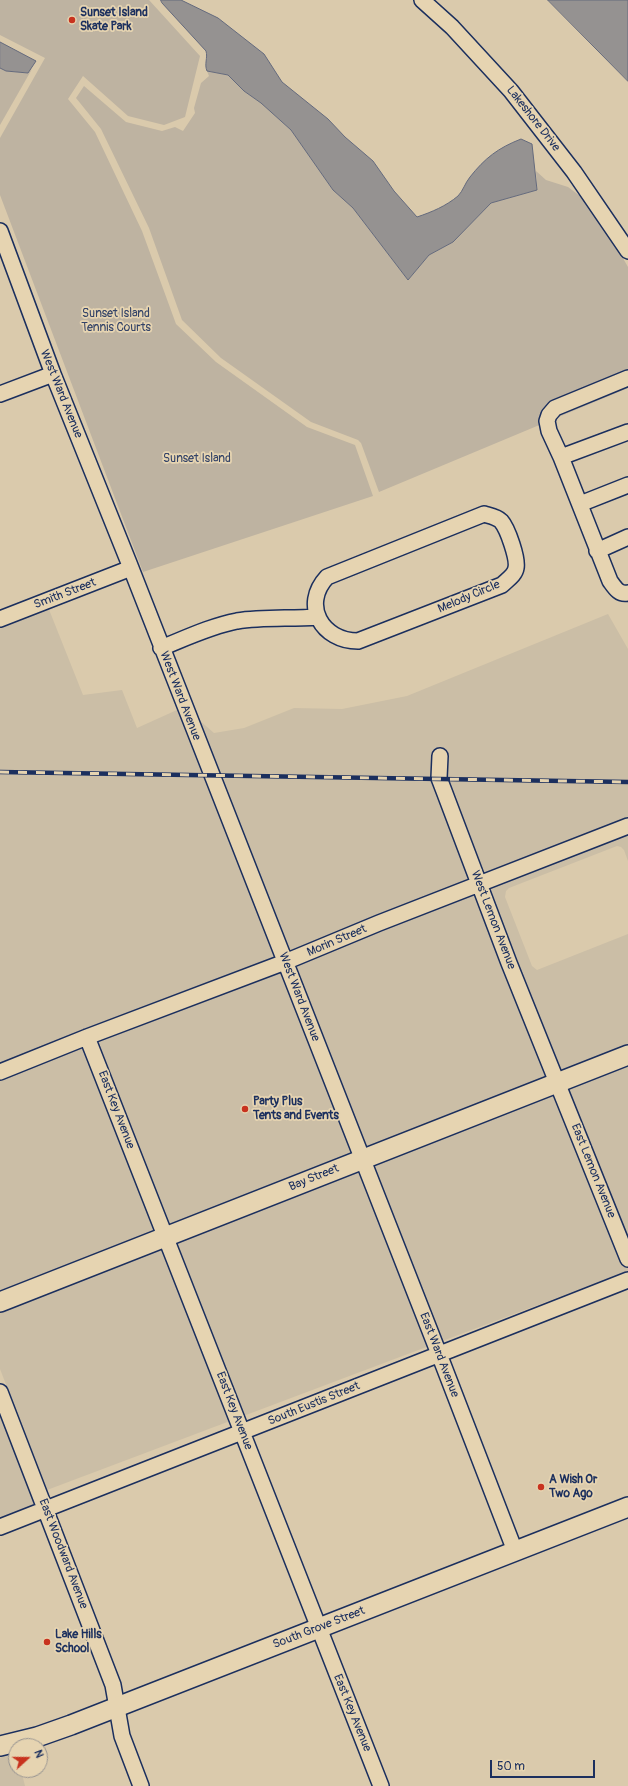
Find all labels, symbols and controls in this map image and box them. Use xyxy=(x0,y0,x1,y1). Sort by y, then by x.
place label: Sunset Island Skate Park xyxy=(80,6,148,34)
marker: Sunset Island Skate Park xyxy=(67,15,77,25)
street label: Lakeshore Drive xyxy=(503,83,563,155)
park label: Sunset Island Tennis Courts xyxy=(81,307,151,335)
street label: West Ward Avenue xyxy=(37,348,85,440)
park label: Sunset Island xyxy=(163,452,231,466)
street label: Smith Street xyxy=(32,576,98,612)
street label: Melody Circle xyxy=(436,577,502,617)
street label: West Ward Avenue xyxy=(156,649,204,743)
street label: West Lemon Avenue xyxy=(468,869,518,971)
street label: Morin Street xyxy=(305,922,369,960)
street label: West Ward Avenue xyxy=(275,950,323,1044)
street label: East Key Avenue xyxy=(95,1069,137,1151)
place label: Party Plus Tents and Events xyxy=(253,1095,339,1123)
marker: Party Plus Tents and Events xyxy=(240,1104,250,1114)
street label: East Lemon Avenue xyxy=(568,1122,618,1220)
street label: Bay Street xyxy=(287,1161,341,1195)
street label: East Ward Avenue xyxy=(416,1310,462,1400)
street label: East Key Avenue xyxy=(213,1370,255,1452)
street label: South Eustis Street xyxy=(266,1379,362,1429)
place label: A Wish Or Two Ago xyxy=(549,1473,597,1501)
marker: A Wish Or Two Ago xyxy=(536,1482,546,1492)
street label: East Woodward Avenue xyxy=(35,1497,91,1611)
street label: South Grove Street xyxy=(271,1604,367,1652)
place label: Lake Hills School xyxy=(55,1628,102,1656)
marker: Lake Hills School xyxy=(42,1637,52,1647)
street label: East Key Avenue xyxy=(330,1672,374,1754)
north arrow xyxy=(8,1738,48,1778)
text: N xyxy=(31,1748,46,1760)
scale bar xyxy=(492,1752,597,1778)
text: 50 m xyxy=(497,1759,525,1774)

